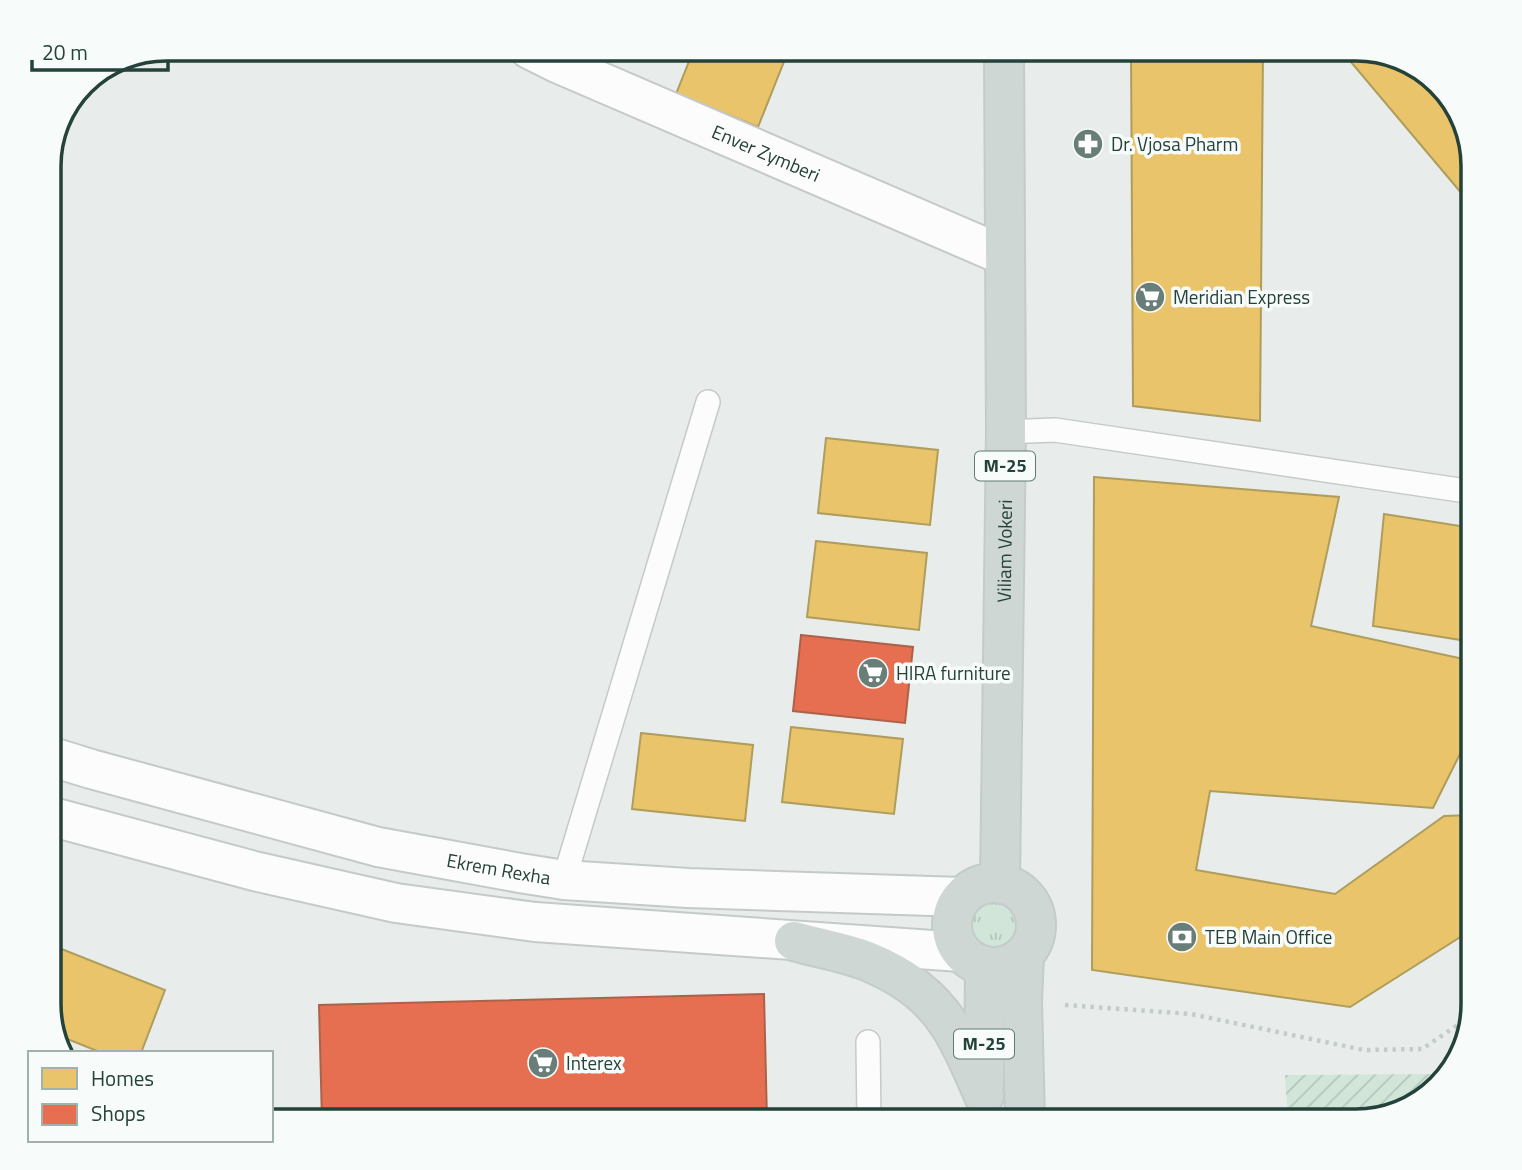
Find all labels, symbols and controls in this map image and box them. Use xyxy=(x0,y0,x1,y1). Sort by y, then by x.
scale bar xyxy=(32,28,168,72)
text: 20 m xyxy=(42,36,88,68)
street label: Enver Zymberi xyxy=(708,116,825,189)
pharmacy icon: Dr. Vjosa Pharm xyxy=(1071,127,1105,161)
place label: Dr. Vjosa Pharm xyxy=(1111,129,1238,158)
supermarket icon: Meridian Express xyxy=(1133,280,1167,314)
place label: Meridian Express xyxy=(1173,282,1310,311)
road number: M-25 xyxy=(975,452,1035,480)
street label: Viliam Vokeri xyxy=(989,499,1019,603)
supermarket icon: HIRA furniture xyxy=(856,656,890,690)
place label: HIRA furniture xyxy=(896,658,1011,687)
street label: Ekrem Rexha xyxy=(444,845,553,892)
bank icon: TEB Main Office xyxy=(1165,920,1199,954)
place label: TEB Main Office xyxy=(1205,922,1332,951)
road number: M-25 xyxy=(954,1030,1014,1058)
supermarket icon: Interex xyxy=(526,1046,560,1080)
place label: Interex xyxy=(566,1048,622,1077)
legend xyxy=(28,1051,273,1142)
text: Homes xyxy=(91,1062,154,1094)
text: Shops xyxy=(91,1097,146,1129)

